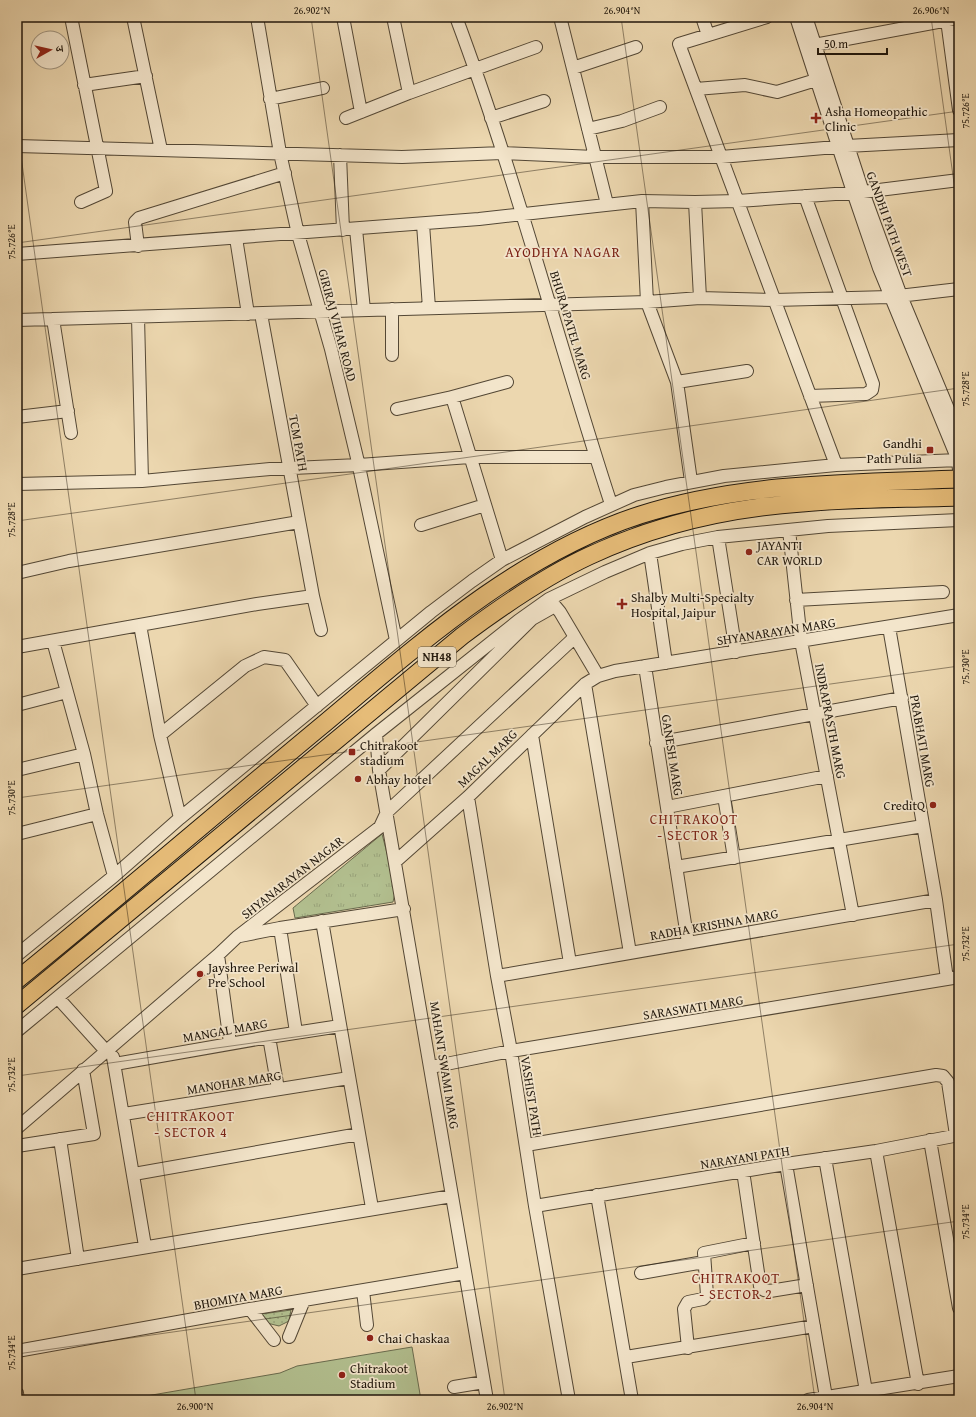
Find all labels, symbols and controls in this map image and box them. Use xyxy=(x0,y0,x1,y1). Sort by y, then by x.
text: 26.902°N xyxy=(294,3,331,18)
text: 26.904°N xyxy=(604,3,641,18)
text: 26.906°N xyxy=(913,3,950,18)
north arrow xyxy=(30,30,70,70)
scale bar xyxy=(818,30,887,56)
text: 50 m xyxy=(824,35,848,52)
text: उ xyxy=(51,44,68,54)
text: 75.726°E xyxy=(958,93,973,129)
place label: Asha Homeopathic Clinic xyxy=(825,102,928,136)
marker: Asha Homeopathic Clinic xyxy=(810,112,822,124)
street label: GANDHI PATH WEST xyxy=(862,169,918,280)
text: 75.726°E xyxy=(4,224,19,260)
district label: AYODHYA NAGAR xyxy=(505,242,621,262)
street label: GIRIRAJ VIHAR ROAD xyxy=(313,267,362,384)
street label: BHURA PATEL MARG xyxy=(545,268,596,382)
text: 75.728°E xyxy=(958,371,973,407)
street label: TCM PATH xyxy=(284,413,313,473)
place label: Gandhi Path Pulia xyxy=(867,434,923,468)
marker: Gandhi Path Pulia xyxy=(925,445,935,455)
text: 75.728°E xyxy=(4,502,19,538)
place label: JAYANTI CAR WORLD xyxy=(755,536,822,570)
marker: JAYANTI CAR WORLD xyxy=(744,547,754,557)
place label: Shalby Multi-Specialty Hospital, Jaipur xyxy=(631,588,755,622)
marker: Shalby Multi-Specialty Hospital, Jaipur xyxy=(616,598,628,610)
street label: SHYANARAYAN MARG xyxy=(715,613,837,650)
road number: NH48 xyxy=(418,647,456,667)
text: 75.730°E xyxy=(958,649,973,685)
street label: INDRAPRASTH MARG xyxy=(810,662,851,781)
street label: PRABHATI MARG xyxy=(905,693,940,789)
street label: GANESH MARG xyxy=(657,713,688,797)
street label: MAGAL MARG xyxy=(453,725,522,792)
place label: Chitrakoot stadium xyxy=(360,736,419,770)
marker: Chitrakoot stadium xyxy=(347,747,357,757)
place label: Abhay hotel xyxy=(366,770,432,789)
marker: Abhay hotel xyxy=(353,774,363,784)
text: 75.730°E xyxy=(4,780,19,816)
place label: CreditQ xyxy=(884,796,926,815)
marker: CreditQ xyxy=(928,800,938,810)
district label: CHITRAKOOT - SECTOR 3 xyxy=(650,809,738,845)
street label: SHYANARAYAN NAGAR xyxy=(237,831,348,924)
street label: RADHA KRISHNA MARG xyxy=(649,904,780,945)
text: 75.732°E xyxy=(958,926,973,962)
place label: Jayshree Periwal Pre School xyxy=(206,958,299,992)
marker: Jayshree Periwal Pre School xyxy=(195,969,205,979)
street label: SARASWATI MARG xyxy=(642,990,745,1025)
street label: MAHANT SWAMI MARG xyxy=(425,1000,464,1131)
street label: MANGAL MARG xyxy=(181,1014,269,1047)
street label: VASHIST PATH xyxy=(516,1055,547,1137)
text: 75.732°E xyxy=(4,1057,19,1093)
street label: MANOHAR MARG xyxy=(185,1066,283,1099)
district label: CHITRAKOOT - SECTOR 4 xyxy=(147,1106,235,1142)
street label: NARAYANI PATH xyxy=(699,1141,791,1174)
text: 75.734°E xyxy=(958,1204,973,1240)
district label: CHITRAKOOT - SECTOR 2 xyxy=(692,1268,780,1304)
street label: BHOMIYA MARG xyxy=(192,1280,284,1315)
place label: Chai Chaskaa xyxy=(378,1329,450,1348)
marker: Chai Chaskaa xyxy=(365,1333,375,1343)
text: 75.734°E xyxy=(4,1335,19,1371)
place label: Chitrakoot Stadium xyxy=(350,1359,409,1393)
marker: Chitrakoot Stadium xyxy=(337,1370,347,1380)
text: 26.900°N xyxy=(177,1399,214,1414)
text: 26.902°N xyxy=(487,1399,524,1414)
text: 26.904°N xyxy=(797,1399,834,1414)

